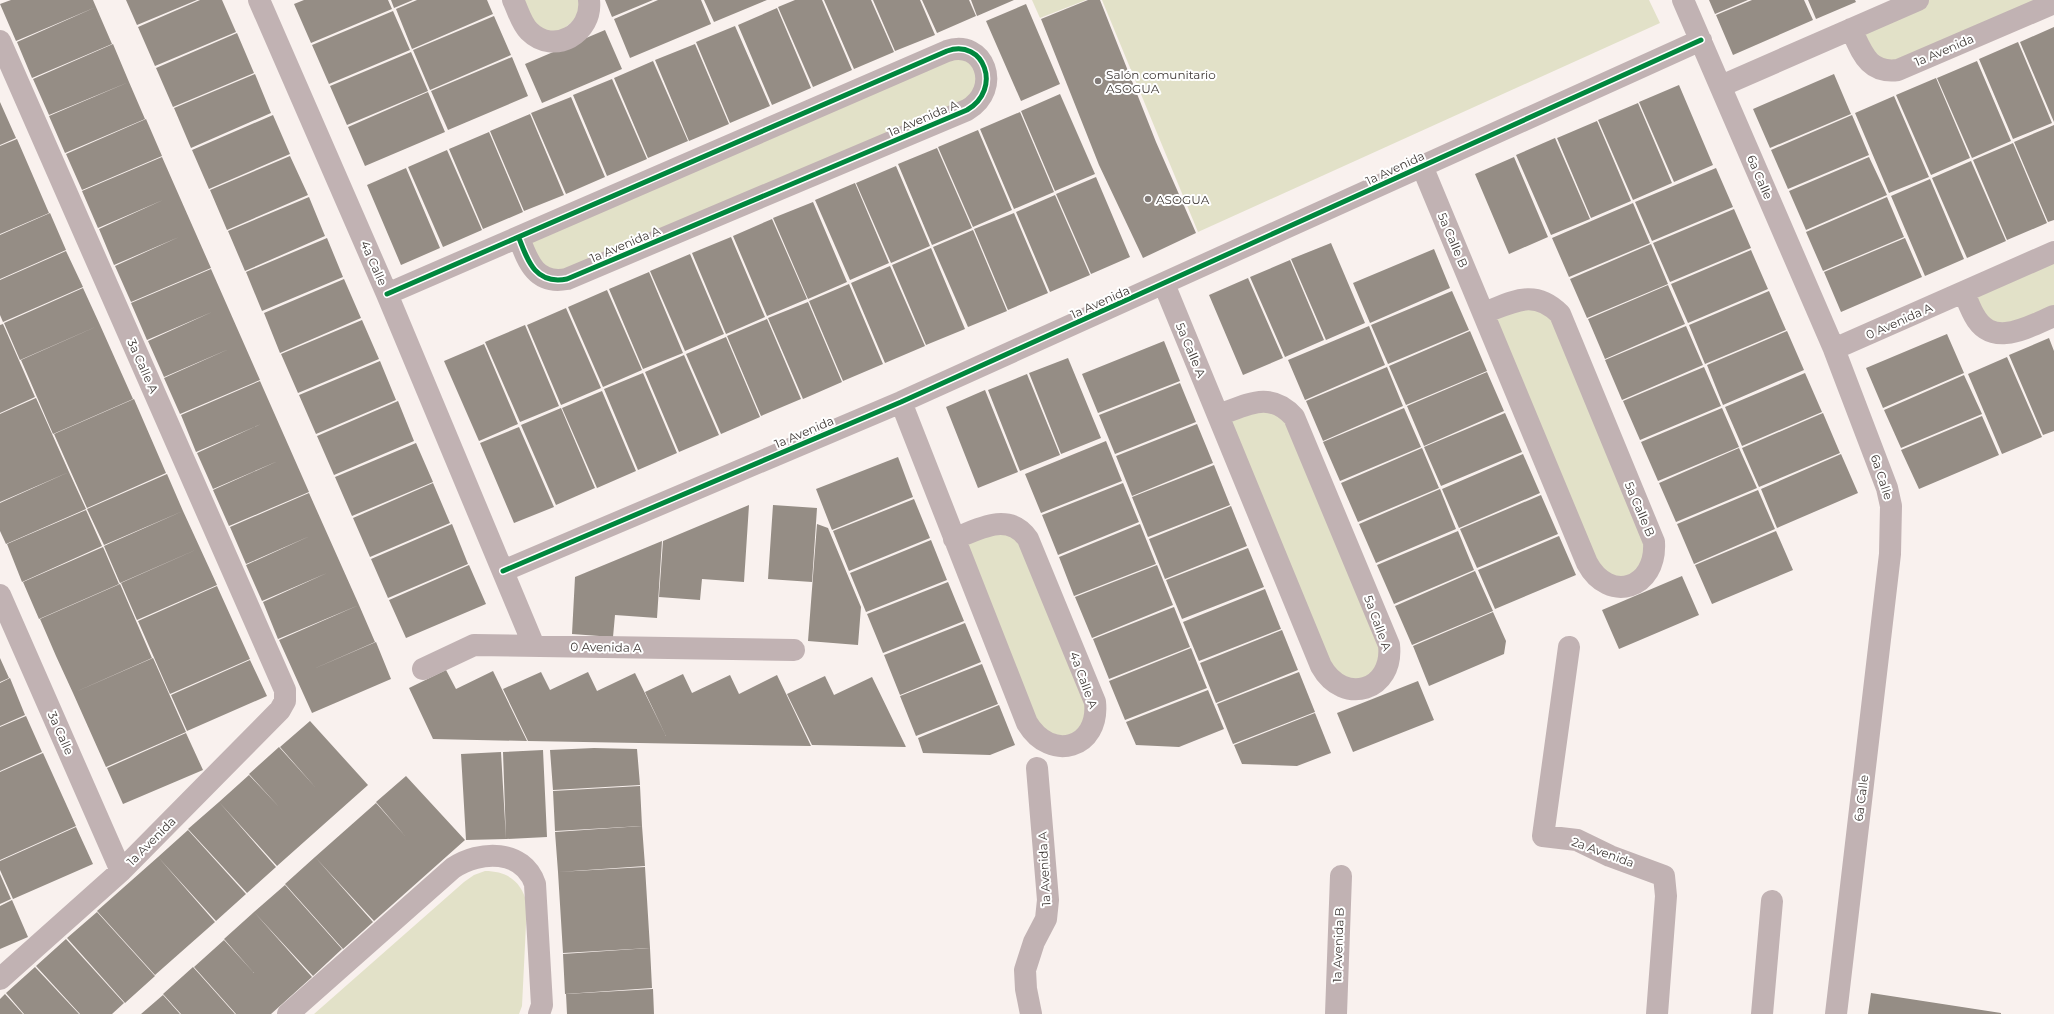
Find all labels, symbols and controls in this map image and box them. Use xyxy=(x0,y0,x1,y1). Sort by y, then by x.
street label: 1a Avenida xyxy=(1912,31,1976,69)
place label: Salón comunitario ASOGUA xyxy=(1106,67,1216,96)
marker: Salón comunitario ASOGUA xyxy=(1093,76,1103,86)
street label: 1a Avenida A xyxy=(886,96,961,140)
street label: 1a Avenida xyxy=(1363,148,1427,188)
street label: 6a Calle xyxy=(1744,153,1776,201)
place label: ASOGUA xyxy=(1156,192,1210,207)
marker: ASOGUA xyxy=(1143,194,1153,204)
street label: 5a Calle B xyxy=(1435,210,1471,270)
street label: 1a Avenida A xyxy=(588,222,663,266)
street label: 4a Calle xyxy=(357,238,391,288)
street label: 1a Avenida xyxy=(1068,282,1132,322)
street label: 0 Avenida A xyxy=(1863,299,1935,342)
street label: 5a Calle A xyxy=(1173,320,1209,380)
street label: 3a Calle A xyxy=(124,336,162,396)
street label: 1a Avenida xyxy=(772,413,836,451)
street label: 6a Calle xyxy=(1868,452,1896,502)
street label: 5a Calle B xyxy=(1622,479,1658,539)
street label: 5a Calle A xyxy=(1361,593,1395,653)
street label: 0 Avenida A xyxy=(570,639,642,655)
street label: 4a Calle A xyxy=(1067,650,1101,711)
street label: 3a Calle xyxy=(45,709,77,757)
street label: 6a Calle xyxy=(1851,774,1871,822)
street label: 1a Avenida xyxy=(123,813,179,869)
street label: 1a Avenida A xyxy=(1035,831,1053,907)
street label: 2a Avenida xyxy=(1570,834,1636,870)
street label: 1a Avenida B xyxy=(1329,907,1347,983)

